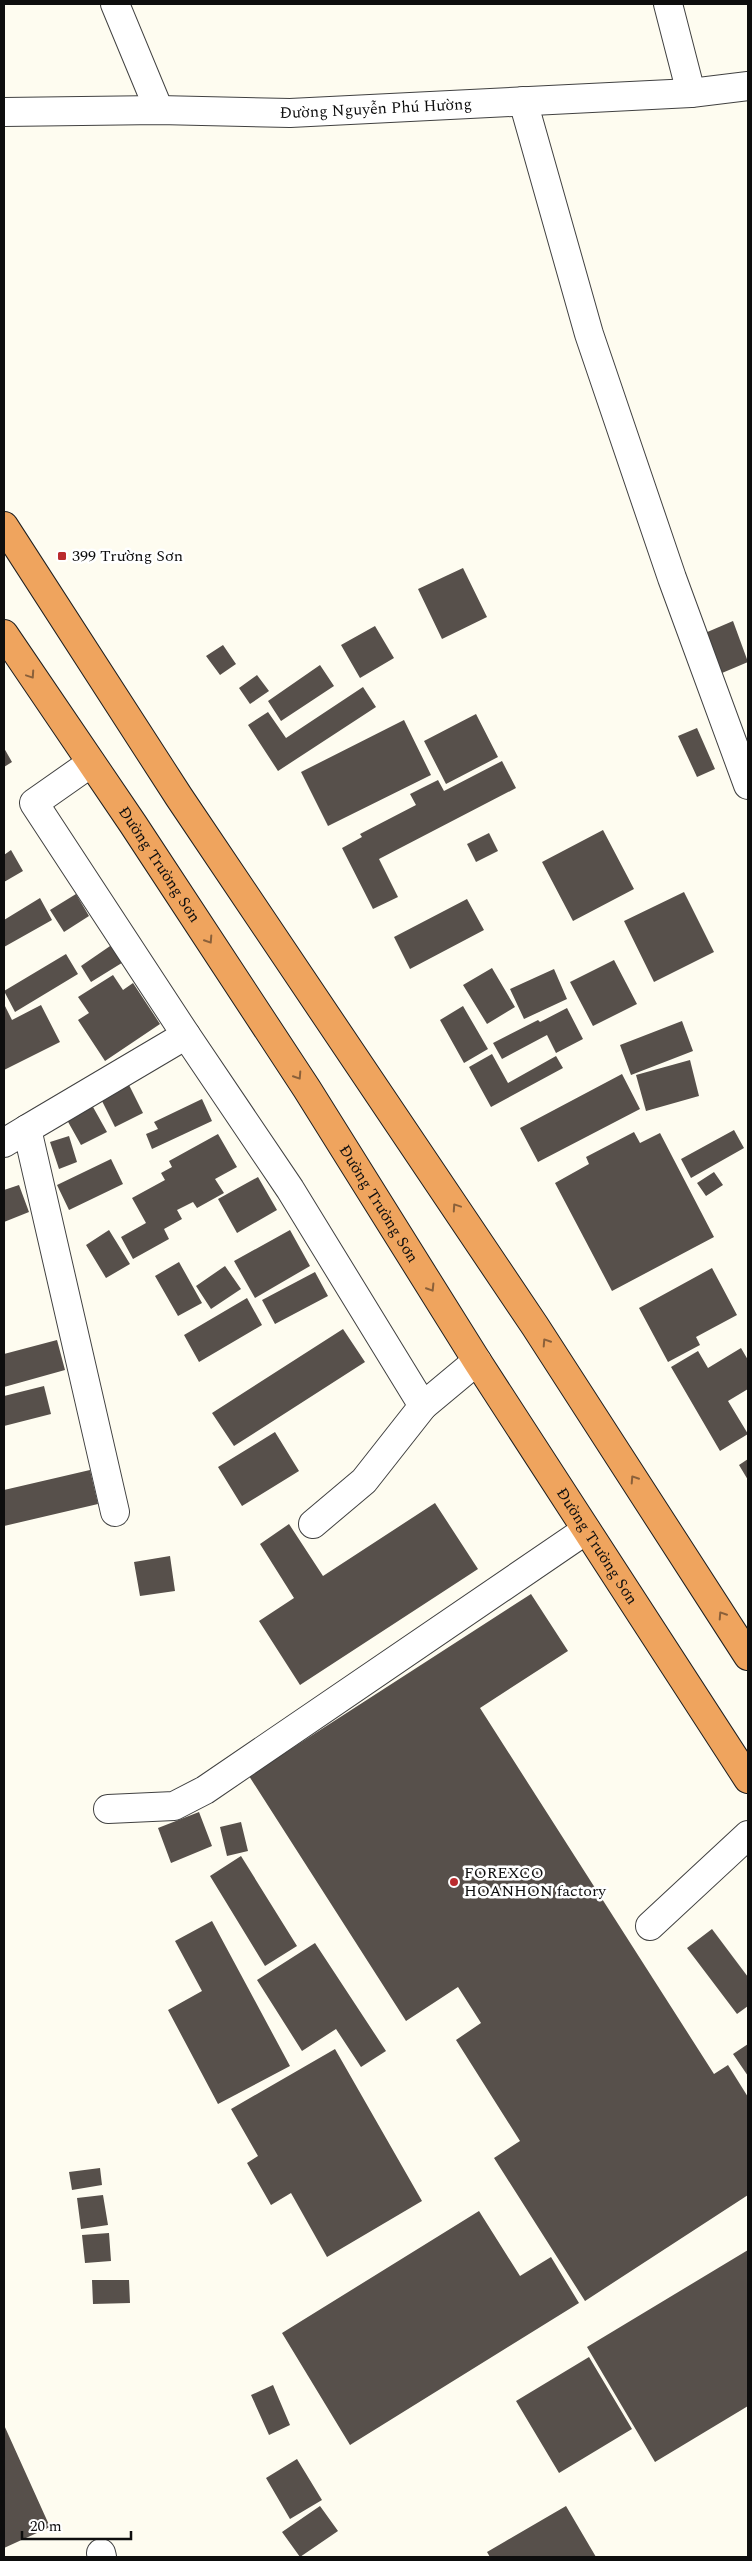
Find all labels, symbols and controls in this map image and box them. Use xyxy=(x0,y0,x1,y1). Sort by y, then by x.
street label: Đường Nguyễn Phú Hường xyxy=(279,92,473,125)
place label: 399 Trường Sơn xyxy=(72,544,183,568)
marker: 399 Trường Sơn xyxy=(56,550,68,562)
one-way arrow xyxy=(25,669,34,678)
street label: Đường Trường Sơn xyxy=(112,801,207,927)
one-way arrow xyxy=(203,935,213,944)
one-way arrow xyxy=(292,1070,301,1080)
street label: Đường Trường Sơn xyxy=(333,1140,425,1267)
one-way arrow xyxy=(452,1203,462,1212)
one-way arrow xyxy=(425,1282,434,1292)
one-way arrow xyxy=(542,1339,552,1348)
one-way arrow xyxy=(630,1475,640,1484)
street label: Đường Trường Sơn xyxy=(550,1483,644,1609)
one-way arrow xyxy=(719,1612,728,1621)
place label: FOREXCO HOANHON factory xyxy=(464,1861,607,1903)
marker: FOREXCO HOANHON factory xyxy=(448,1876,460,1888)
scale bar xyxy=(22,2508,131,2540)
text: 20 m xyxy=(30,2515,62,2538)

